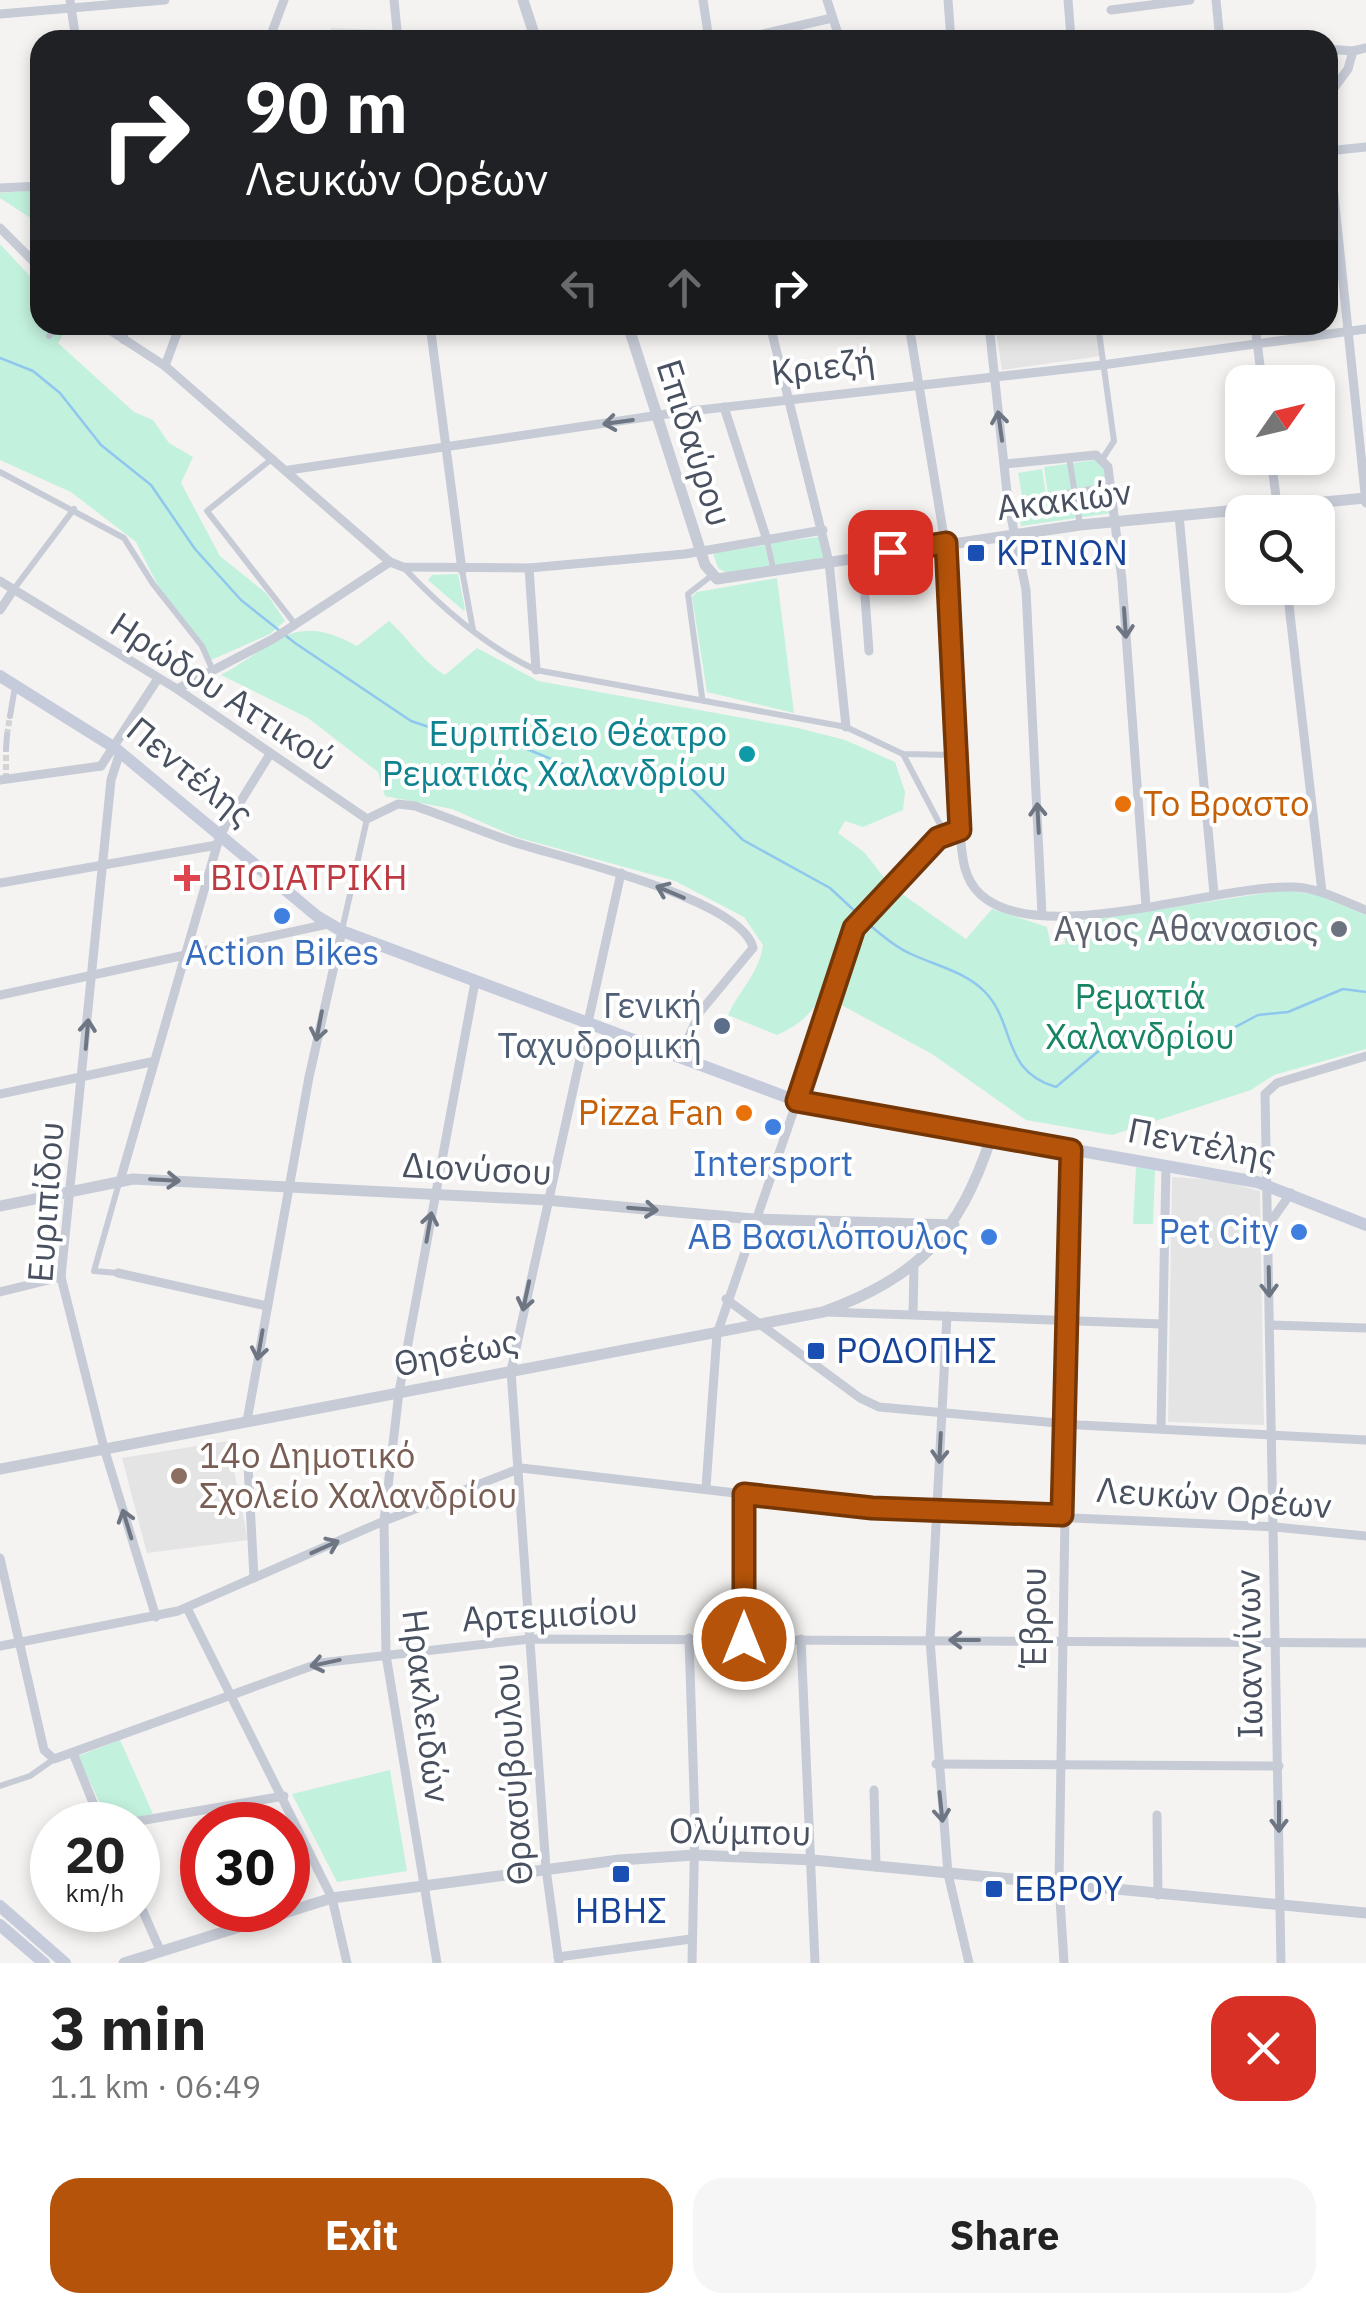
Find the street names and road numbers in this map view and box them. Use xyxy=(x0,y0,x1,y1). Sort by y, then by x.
street label: Κριεζή xyxy=(768,337,877,395)
street label: Επιδαύρου xyxy=(646,353,744,532)
street label: Ακακιών xyxy=(994,468,1134,530)
street label: Ηρώδου Αττικού xyxy=(102,601,345,781)
street label: Πεντέλης xyxy=(118,706,263,836)
street label: Πεντέλης xyxy=(1124,1106,1280,1180)
street label: Ευριπίδου xyxy=(16,1120,74,1284)
street label: Διονύσου xyxy=(401,1141,553,1195)
street label: Θησέως xyxy=(390,1317,522,1387)
street label: Λευκών Ορέων xyxy=(1095,1466,1333,1528)
street label: Έβρου xyxy=(1010,1567,1056,1668)
street label: Ιωαννίνων xyxy=(1224,1569,1272,1739)
street label: Αρτεμισίου xyxy=(461,1586,639,1642)
street label: Ηρακλειδών xyxy=(392,1607,462,1805)
street label: Θρασύβουλου xyxy=(481,1661,543,1887)
street label: Ολύμπου xyxy=(668,1807,812,1855)

